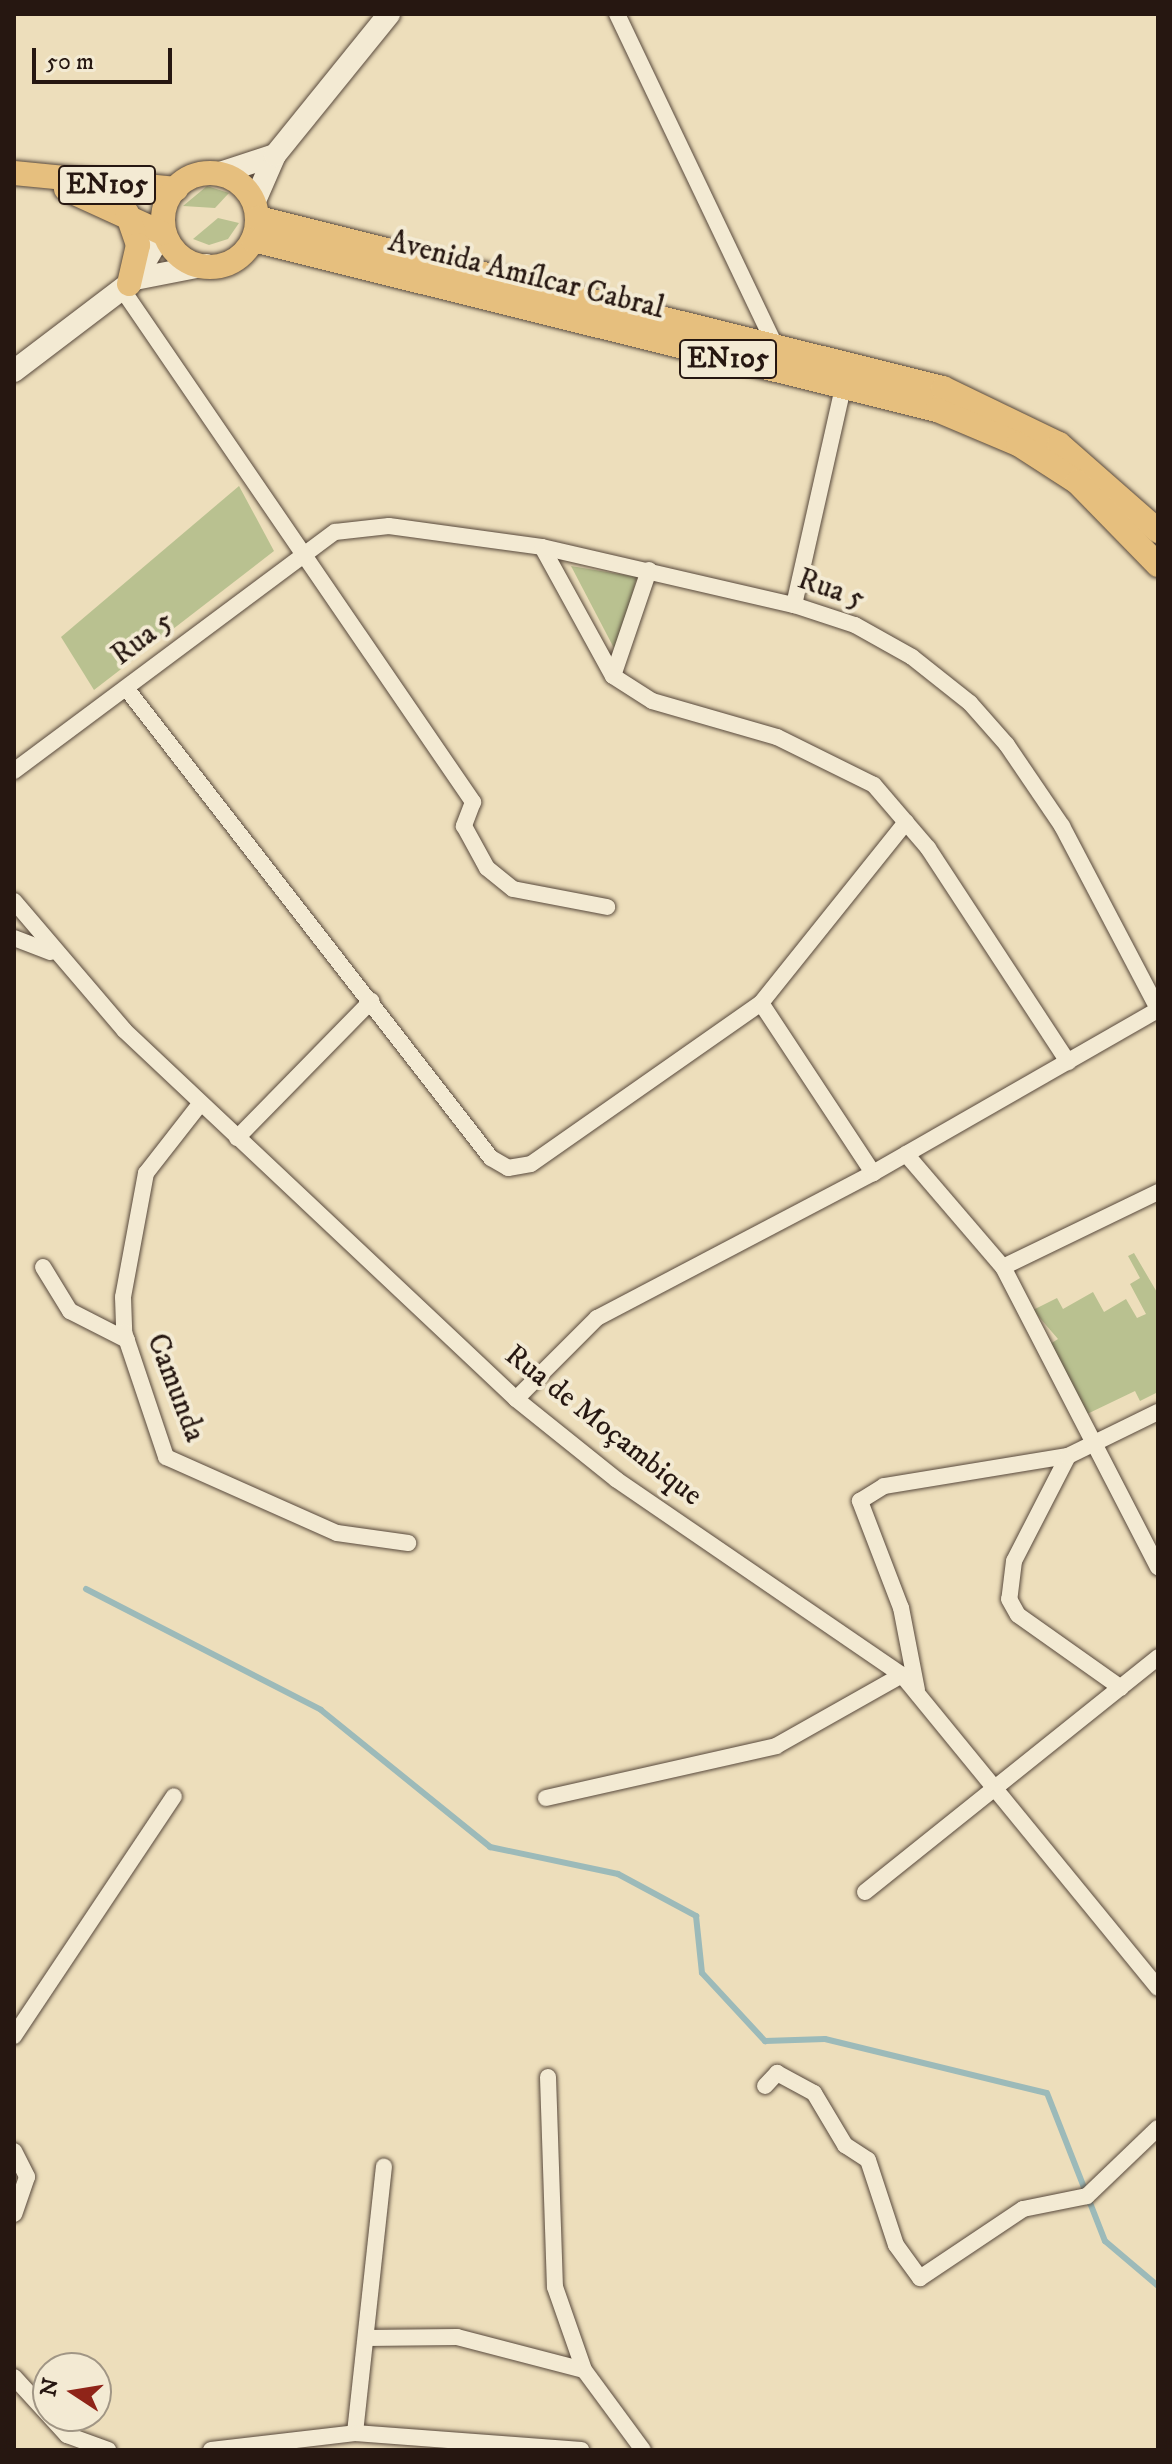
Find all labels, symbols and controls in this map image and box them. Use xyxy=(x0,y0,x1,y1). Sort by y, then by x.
scale bar xyxy=(36,32,176,82)
text: 50 m xyxy=(46,47,94,77)
road number: EN105 xyxy=(57,161,157,209)
street label: Avenida Amílcar Cabral xyxy=(384,224,668,328)
road number: EN105 xyxy=(678,335,778,383)
street label: Rua 5 xyxy=(793,562,869,618)
street label: Rua 5 xyxy=(105,604,181,674)
street label: Camunda xyxy=(138,1329,212,1447)
street label: Rua de Moçambique xyxy=(497,1338,709,1514)
north arrow xyxy=(32,2352,112,2432)
text: N xyxy=(35,2376,65,2399)

